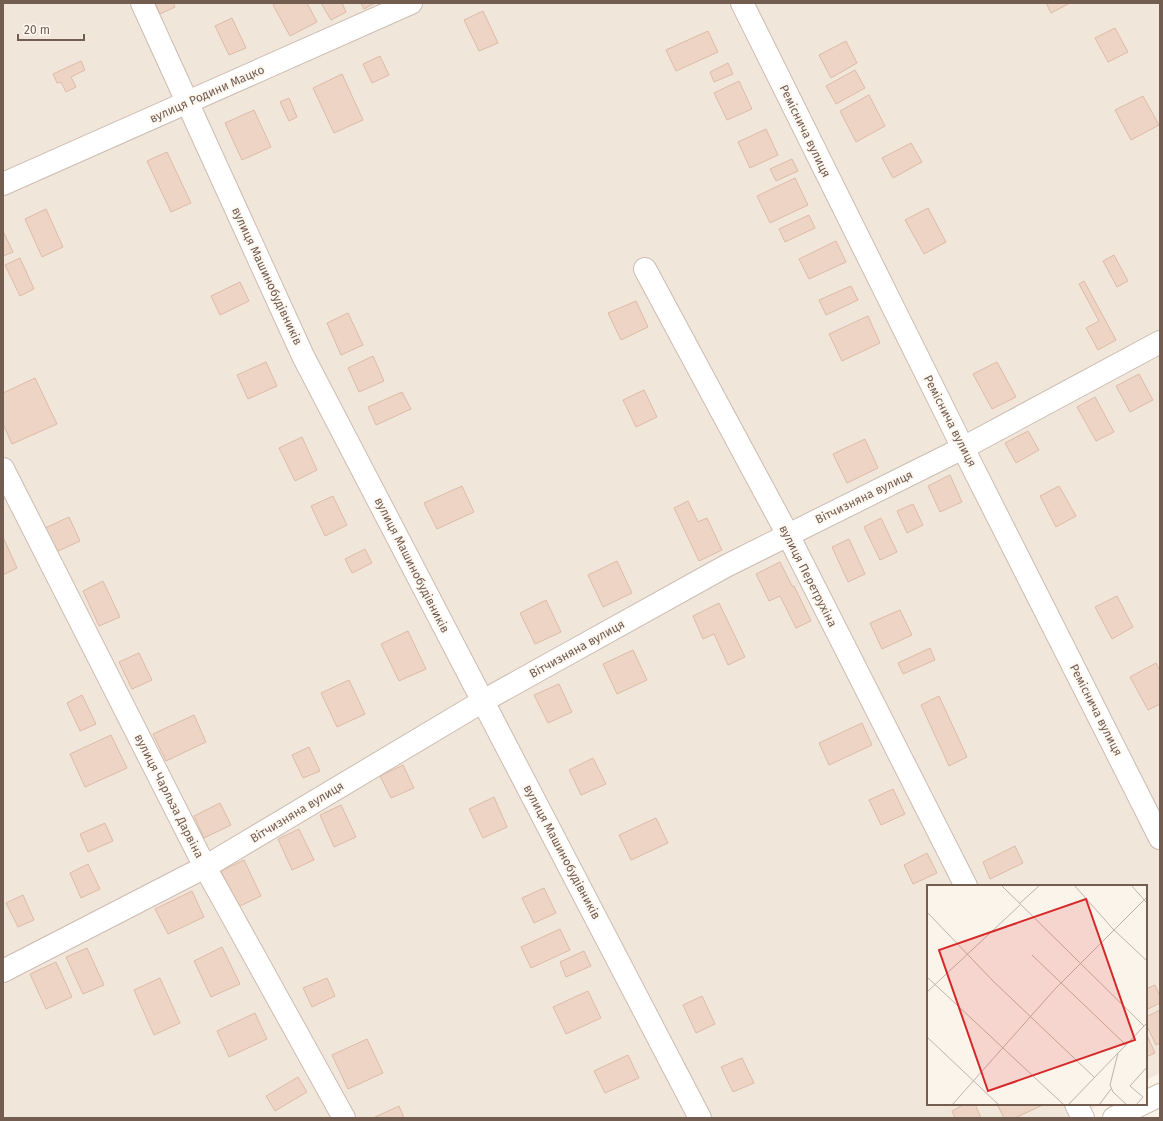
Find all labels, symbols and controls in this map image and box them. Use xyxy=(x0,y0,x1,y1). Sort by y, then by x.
scale bar xyxy=(18,16,84,42)
text: 20 m xyxy=(24,23,50,37)
street label: вулиця Родини Мацко xyxy=(147,62,267,126)
street label: Реміснича вулиця xyxy=(777,83,833,179)
street label: вулиця Машинобудівників xyxy=(229,205,305,347)
street label: Реміснича вулиця xyxy=(921,373,979,469)
street label: Вітчизняна вулиця xyxy=(813,467,915,527)
street label: вулиця Машинобудівників xyxy=(372,495,452,635)
street label: вулиця Перетрухіна xyxy=(776,523,840,629)
street label: Вітчизняна вулиця xyxy=(527,617,627,681)
street label: Реміснича вулиця xyxy=(1067,662,1125,758)
street label: вулиця Чарльза Дарвіна xyxy=(132,732,206,860)
street label: Вітчизняна вулиця xyxy=(248,779,346,845)
street label: вулиця Машинобудівників xyxy=(521,782,604,922)
inset map xyxy=(927,885,1147,1105)

